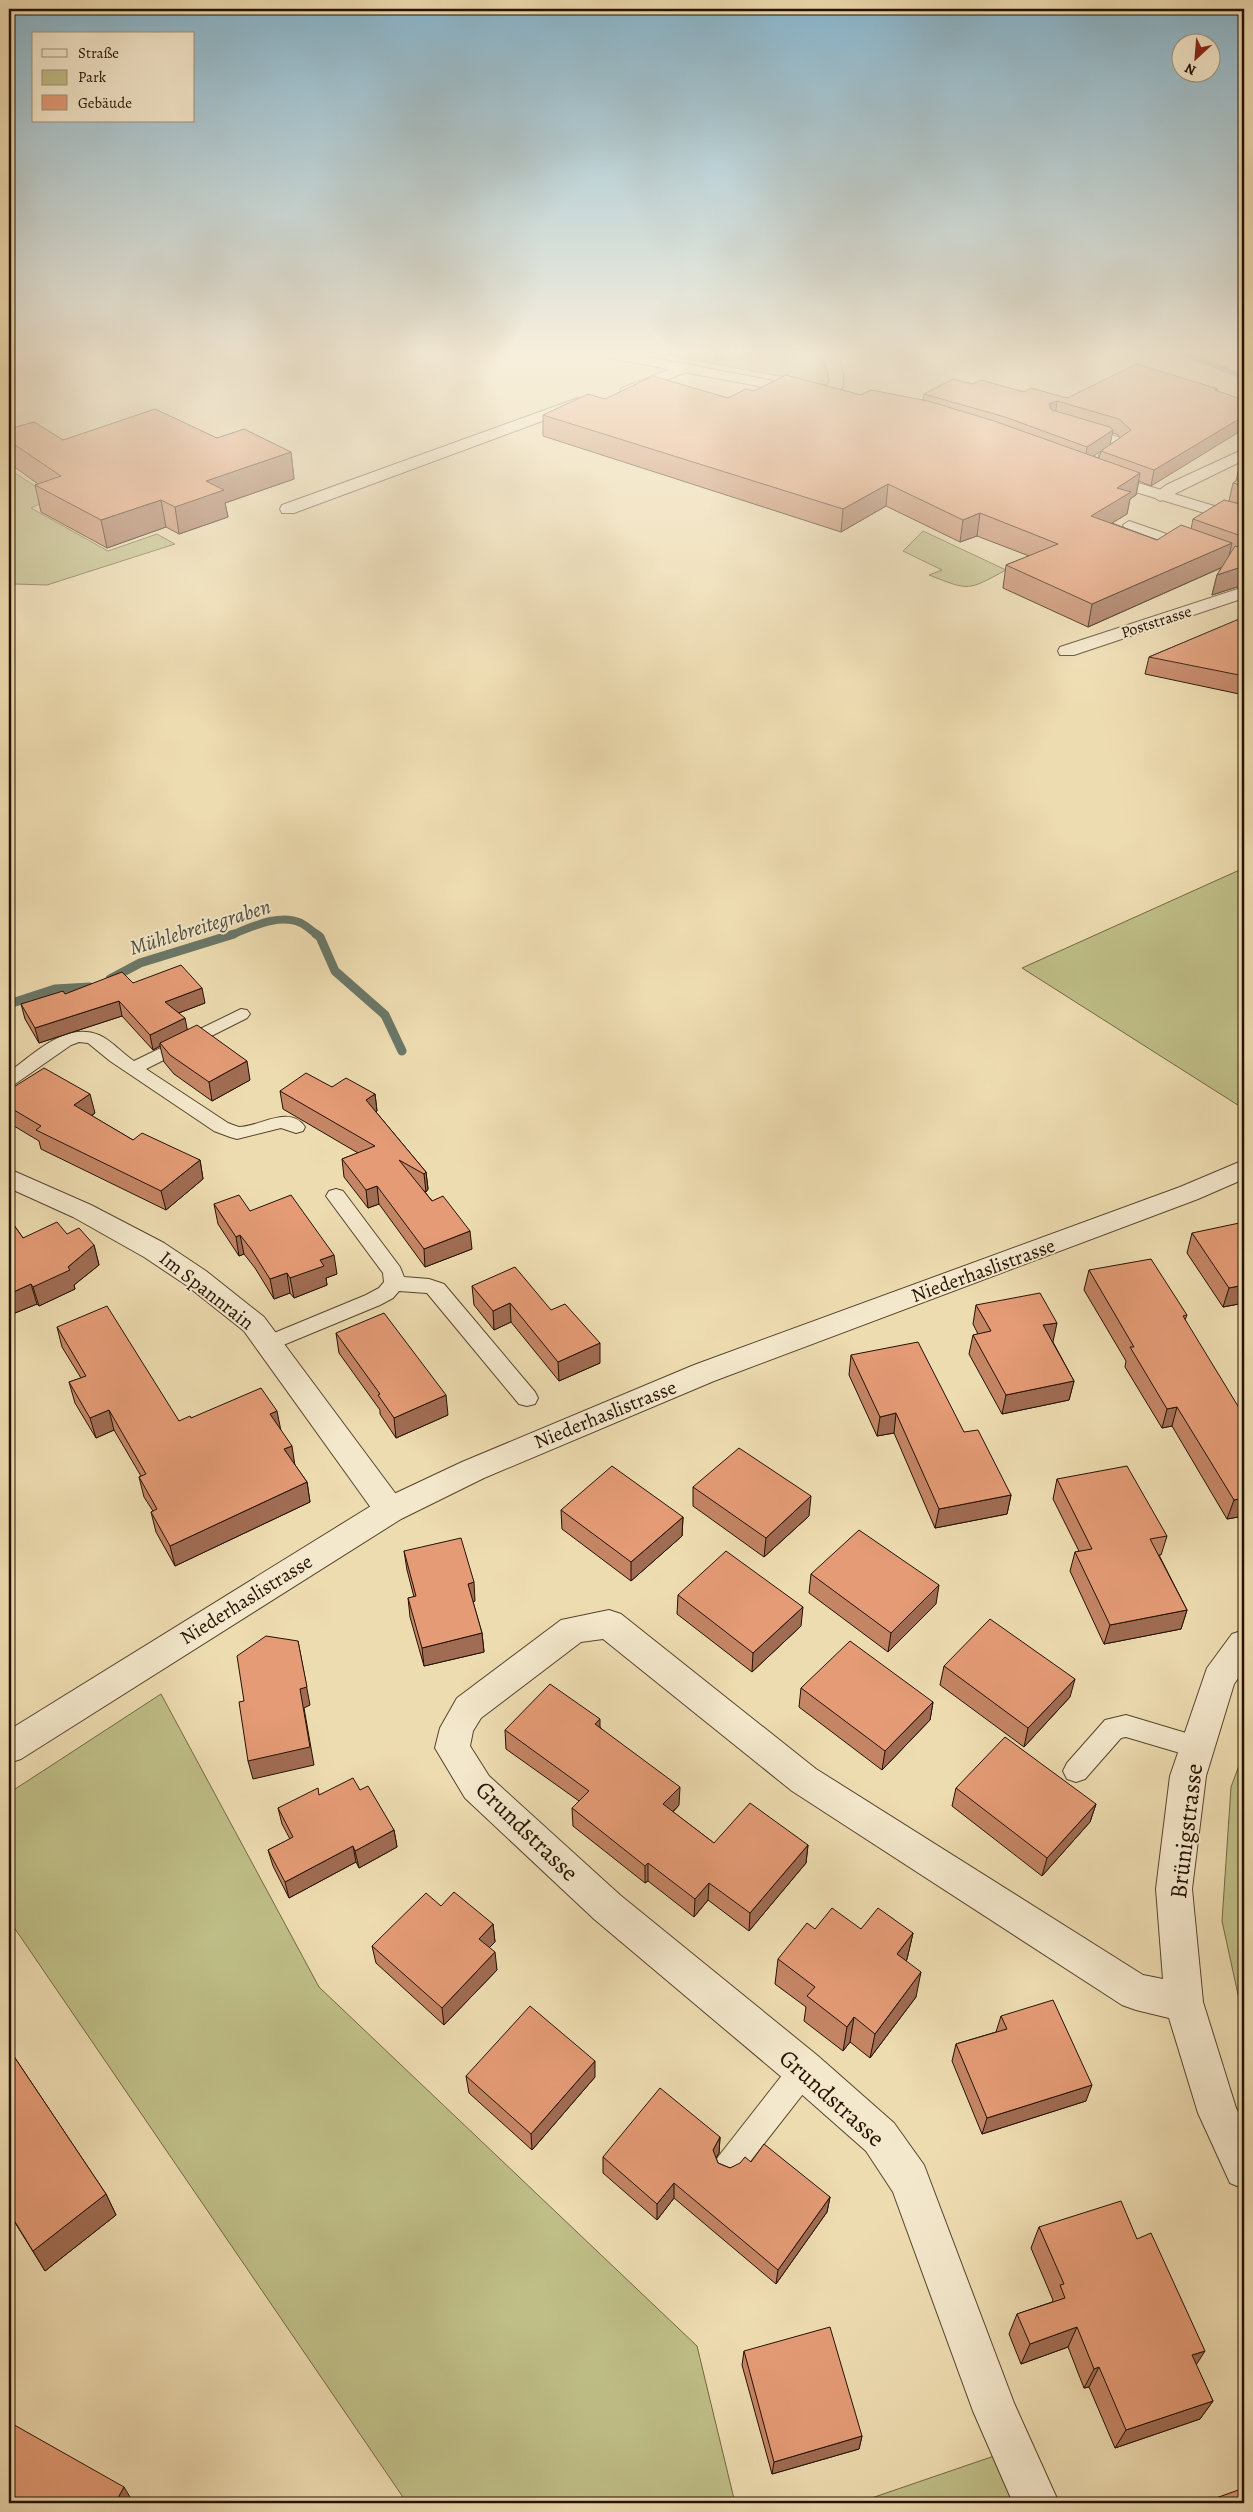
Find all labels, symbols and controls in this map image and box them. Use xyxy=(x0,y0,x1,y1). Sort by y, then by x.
legend xyxy=(32,32,195,122)
north arrow xyxy=(1170,32,1220,82)
text: Straße xyxy=(78,43,119,63)
text: N xyxy=(1182,58,1199,80)
text: Park xyxy=(78,67,107,87)
text: Gebäude xyxy=(78,93,132,113)
street label: Poststrasse xyxy=(1118,600,1194,644)
water label: Mühlebreitegraben xyxy=(126,892,274,962)
street label: Niederhaslistrasse xyxy=(908,1232,1059,1309)
street label: Im Spannrain xyxy=(154,1245,260,1336)
street label: Niederhaslistrasse xyxy=(530,1374,680,1455)
street label: Niederhaslistrasse xyxy=(175,1548,318,1651)
street label: Brünigstrasse xyxy=(1162,1762,1210,1900)
street label: Grundstrasse xyxy=(469,1774,585,1888)
street label: Grundstrasse xyxy=(772,2042,892,2154)

